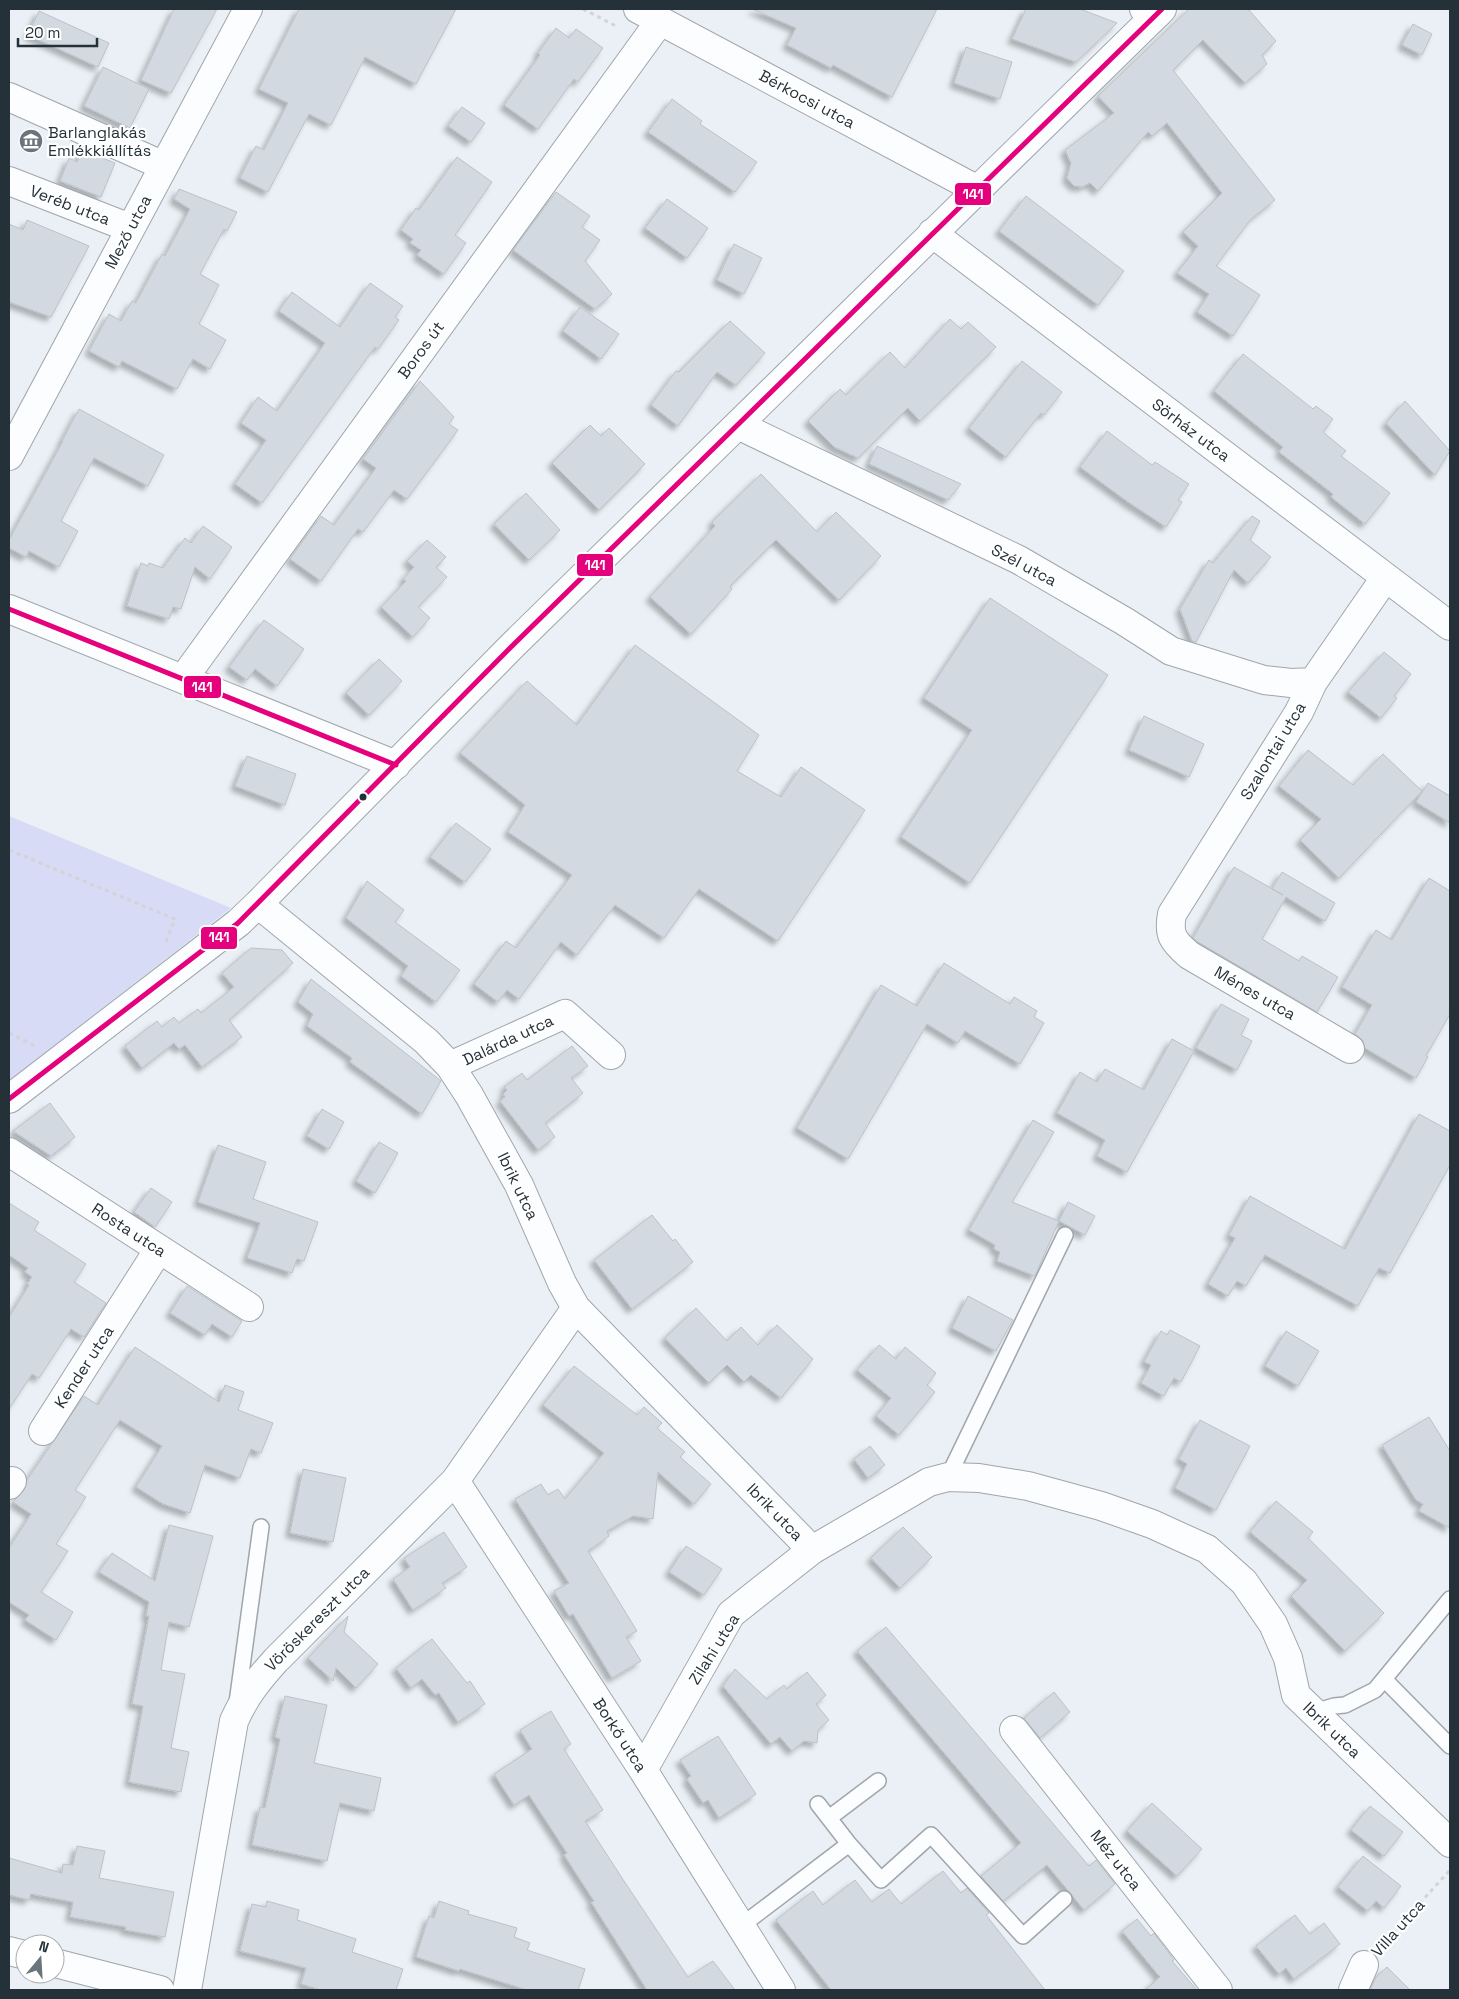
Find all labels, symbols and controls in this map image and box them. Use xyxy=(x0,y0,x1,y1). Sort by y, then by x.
scale bar xyxy=(18,15,96,47)
text: 20 m xyxy=(25,23,60,42)
street label: Bérkocsi utca xyxy=(755,65,859,133)
place label: Barlanglakás Emlékkiállítás xyxy=(48,122,151,161)
museum icon: Barlanglakás Emlékkiállítás xyxy=(18,128,44,154)
street label: Veréb utca xyxy=(27,180,113,230)
line badge: 141 xyxy=(954,182,992,206)
text: 141 xyxy=(962,185,984,203)
street label: Mező utca xyxy=(100,191,156,273)
street label: Boros út xyxy=(393,317,449,383)
street label: Sörház utca xyxy=(1148,394,1234,466)
street label: Szél utca xyxy=(988,539,1060,591)
line badge: 141 xyxy=(576,553,614,577)
text: 141 xyxy=(584,556,606,574)
line badge: 141 xyxy=(183,675,222,699)
text: 141 xyxy=(191,678,213,696)
street label: Szalontai utca xyxy=(1235,698,1311,804)
unlabelled marker xyxy=(358,792,368,802)
line badge: 141 xyxy=(200,926,238,950)
text: 141 xyxy=(208,928,230,946)
street label: Ménes utca xyxy=(1210,961,1300,1025)
street label: Dalárda utca xyxy=(459,1010,557,1070)
street label: Ibrik utca xyxy=(493,1149,543,1223)
street label: Rosta utca xyxy=(88,1198,170,1262)
street label: Kender utca xyxy=(50,1322,118,1412)
street label: Ibrik utca xyxy=(742,1479,808,1545)
street label: Vöröskereszt utca xyxy=(260,1562,374,1676)
street label: Zilahi utca xyxy=(684,1610,744,1688)
street label: Borkő utca xyxy=(588,1694,652,1776)
street label: Ibrik utca xyxy=(1299,1697,1365,1763)
street label: Méz utca xyxy=(1086,1826,1146,1894)
street label: Villa utca xyxy=(1367,1895,1429,1961)
north arrow xyxy=(15,1934,65,1984)
text: N xyxy=(37,1937,51,1957)

